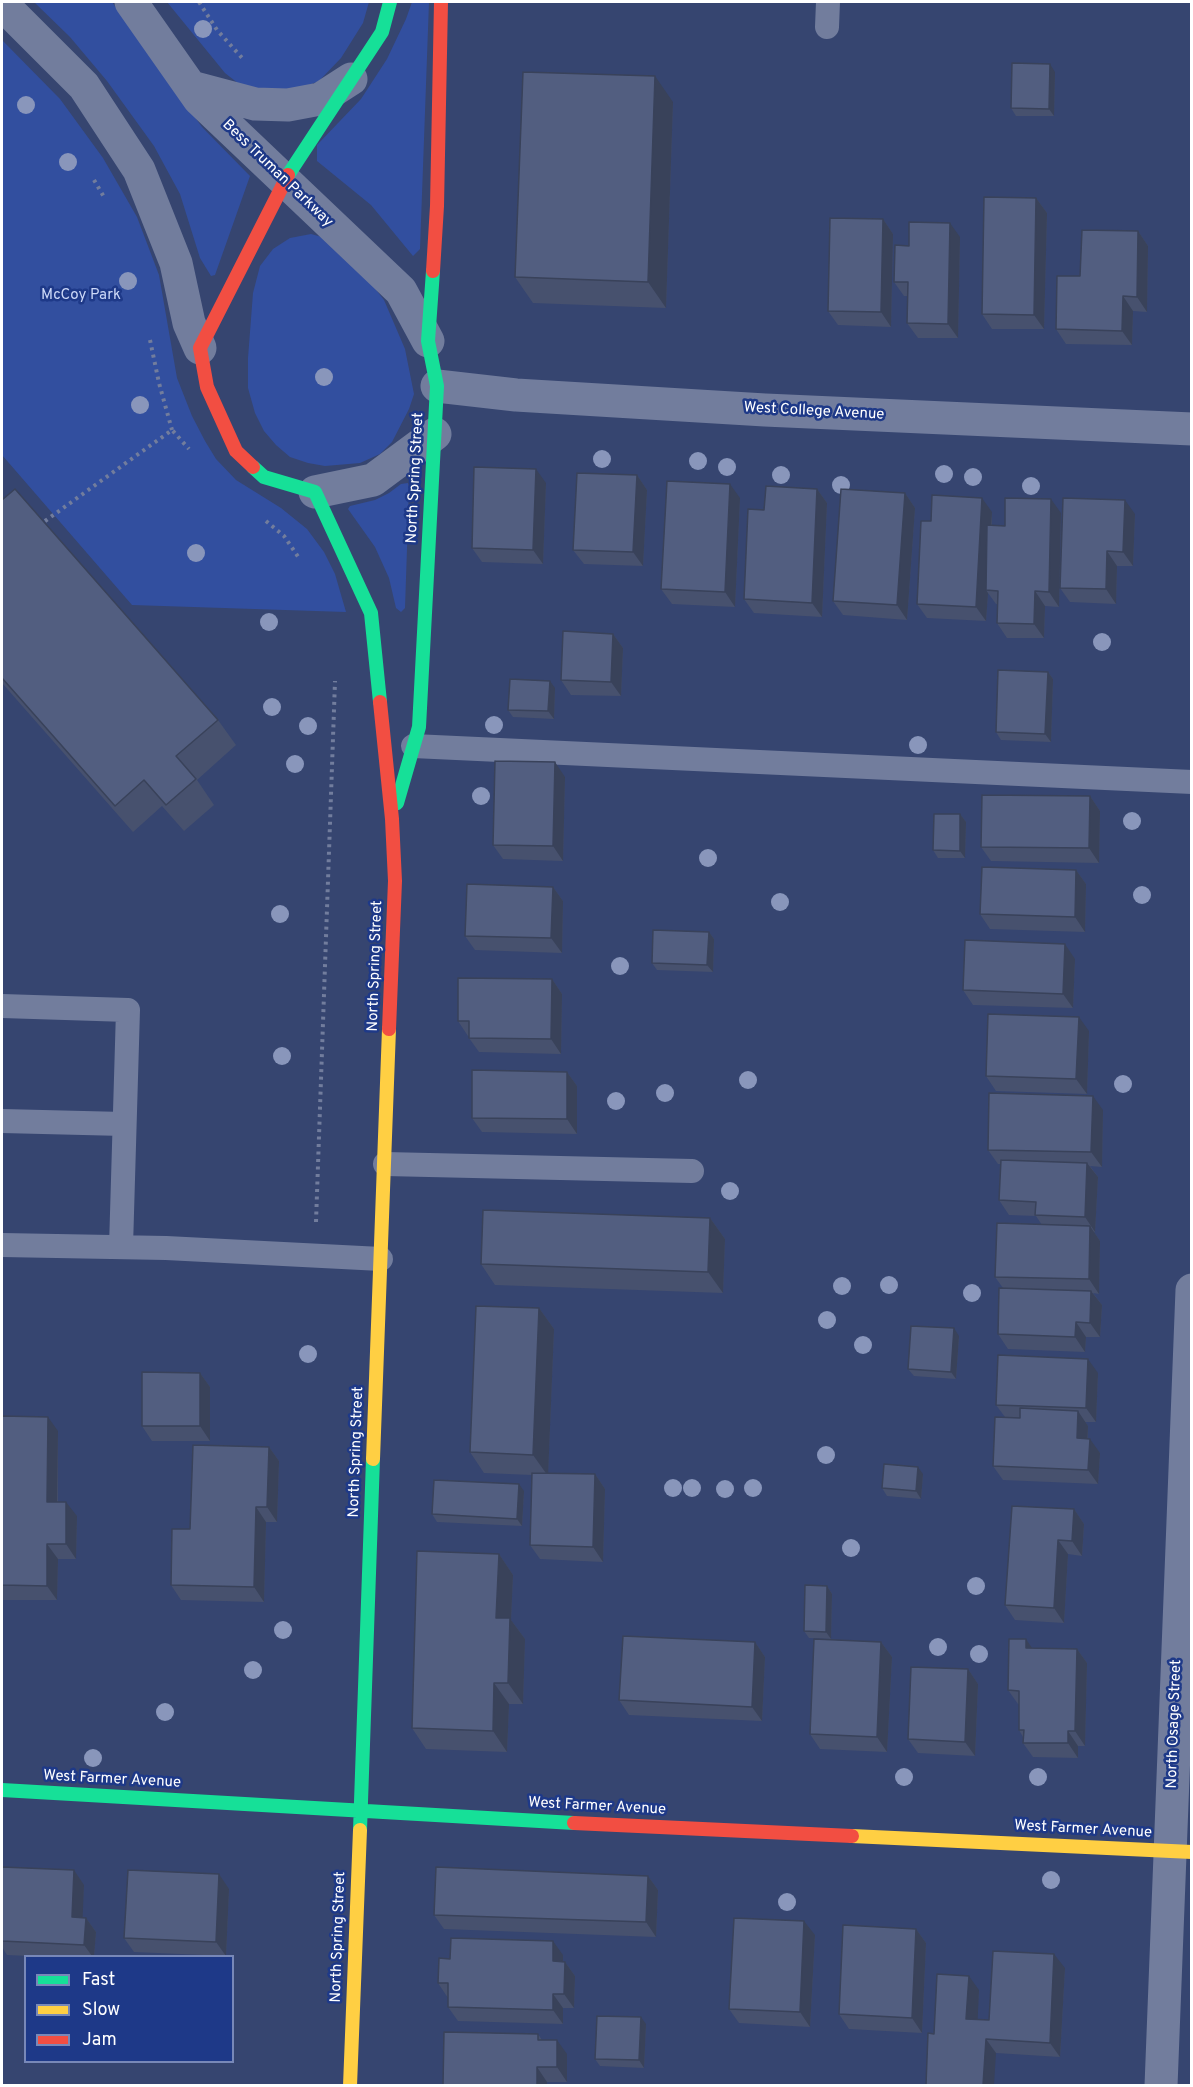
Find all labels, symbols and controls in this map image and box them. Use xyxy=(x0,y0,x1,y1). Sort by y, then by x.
street label: Bess Truman Parkway xyxy=(218,116,336,232)
park label: McCoy Park xyxy=(41,287,121,305)
street label: West College Avenue xyxy=(743,399,885,425)
street label: North Spring Street xyxy=(404,412,428,544)
street label: North Spring Street xyxy=(365,900,387,1032)
street label: North Spring Street xyxy=(346,1386,368,1518)
street label: North Osage Street xyxy=(1164,1659,1186,1789)
street label: West Farmer Avenue xyxy=(43,1767,181,1793)
street label: West Farmer Avenue xyxy=(528,1794,666,1820)
street label: West Farmer Avenue xyxy=(1014,1817,1152,1843)
street label: North Spring Street xyxy=(328,1871,350,2003)
legend xyxy=(24,1955,234,2063)
text: Fast xyxy=(82,1969,115,1992)
text: Slow xyxy=(82,1999,120,2022)
text: Jam xyxy=(82,2029,117,2052)

